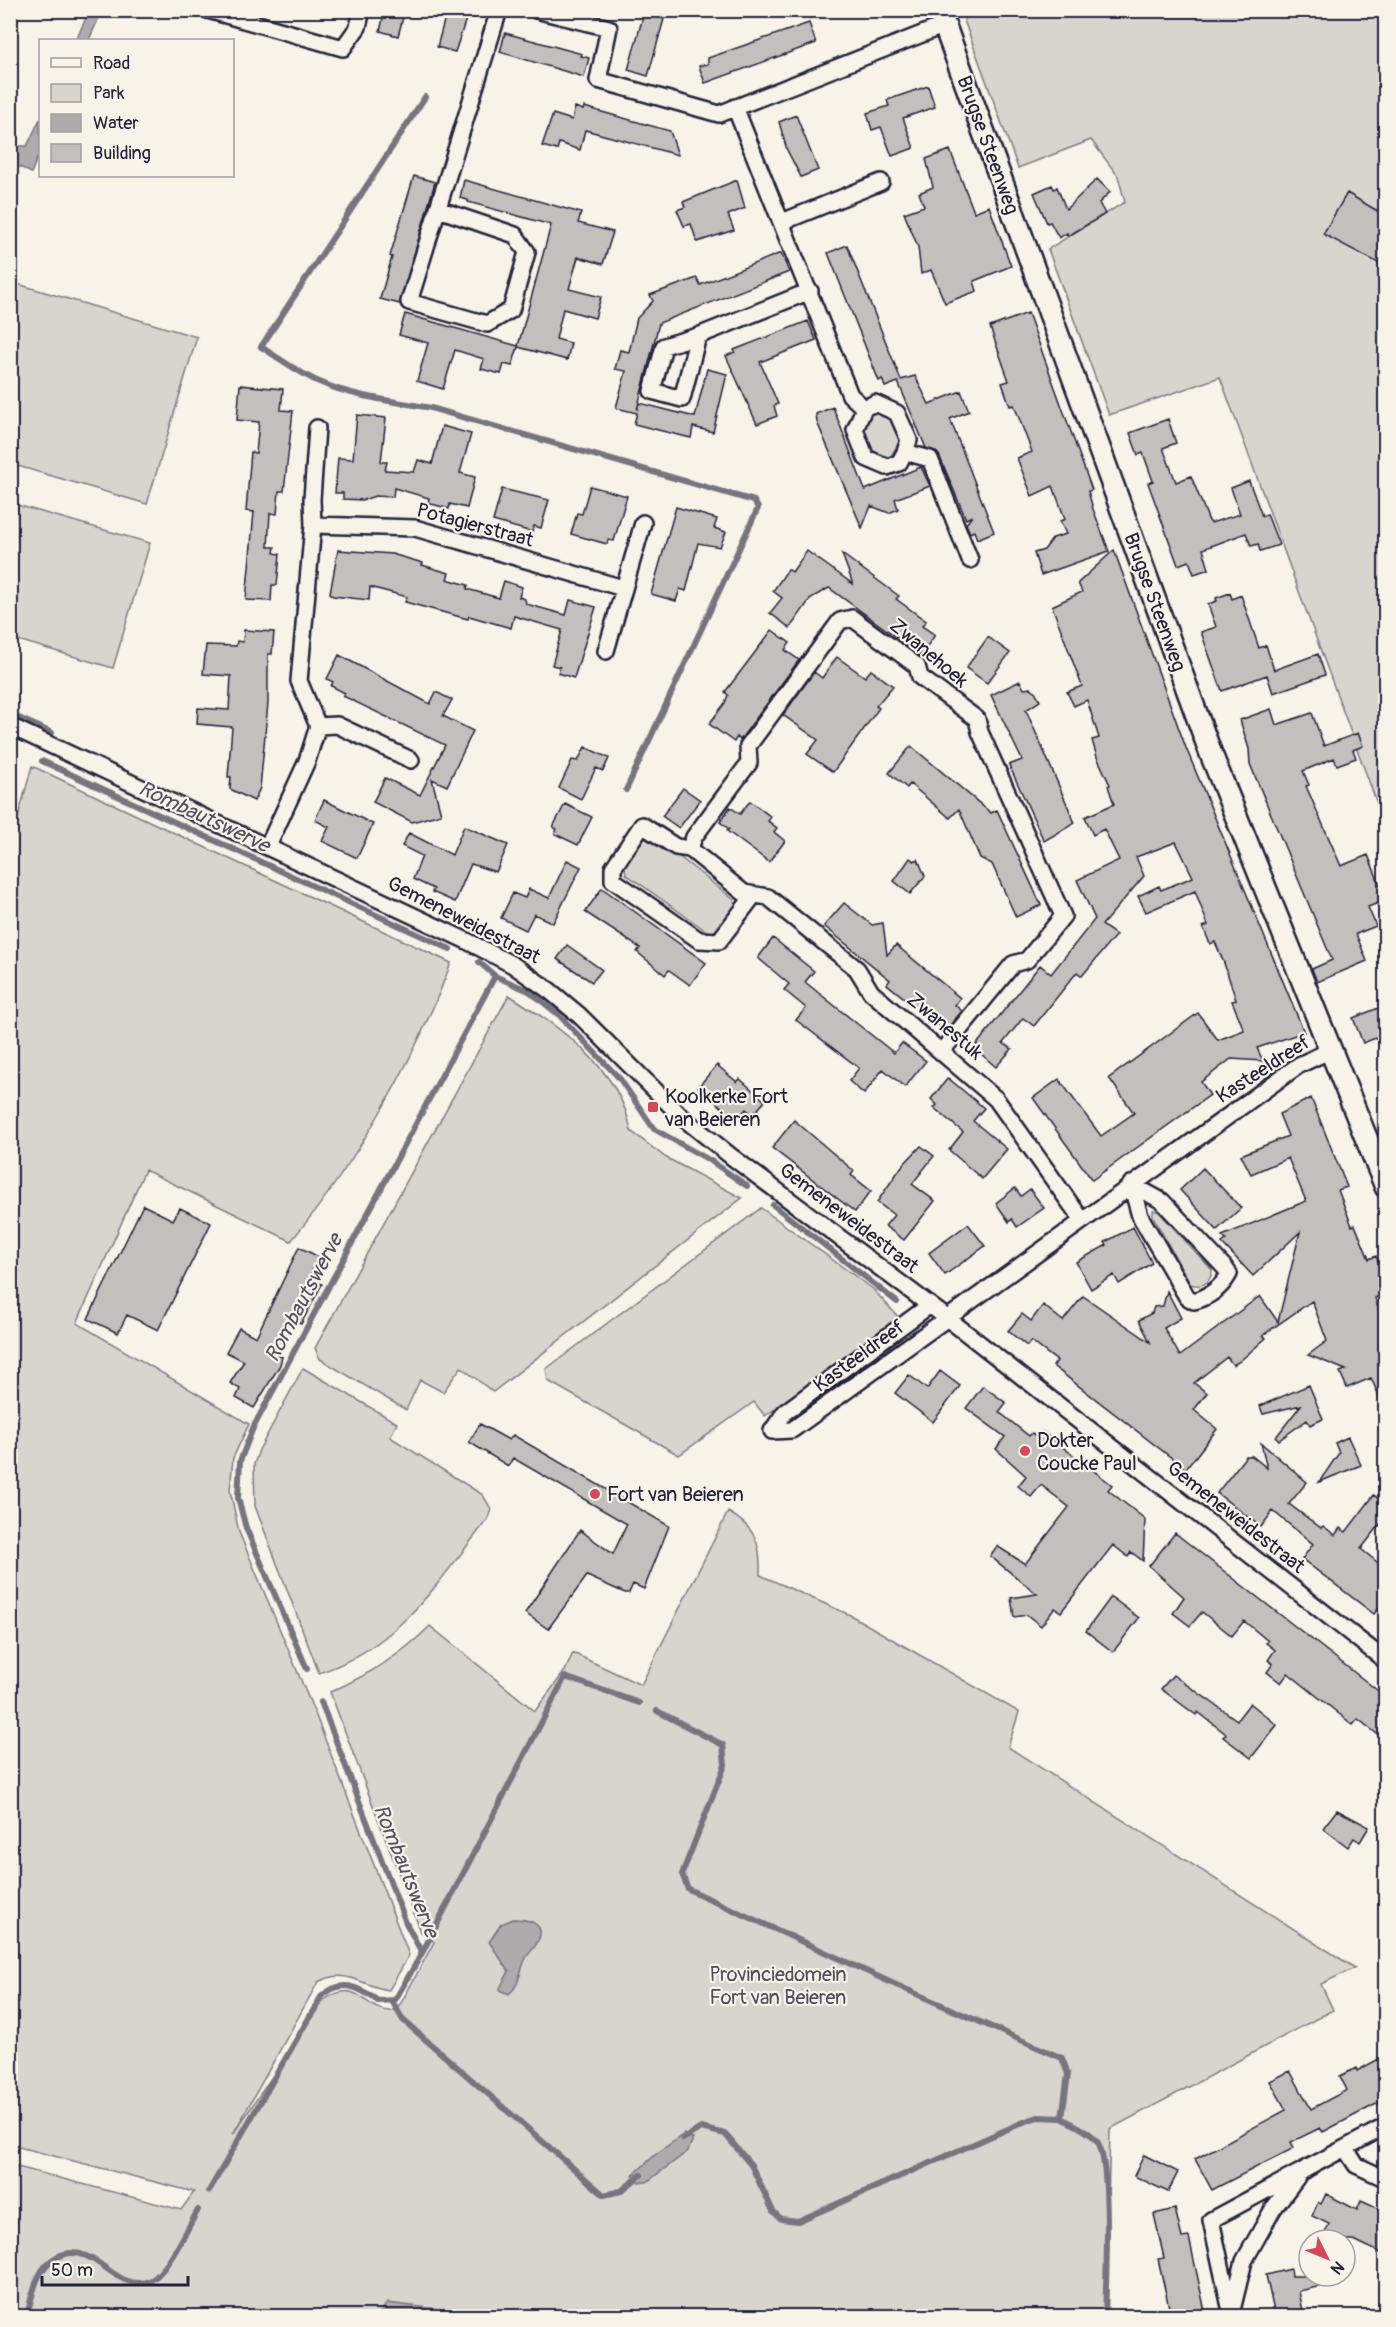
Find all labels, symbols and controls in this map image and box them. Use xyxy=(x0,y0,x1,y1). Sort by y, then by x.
legend xyxy=(39,39,234,177)
text: Road xyxy=(93,52,130,75)
street label: Brugse Steenweg xyxy=(951,72,1025,218)
text: Park xyxy=(93,82,125,105)
text: Water xyxy=(93,112,139,135)
text: Building xyxy=(93,142,151,165)
street label: Potagierstraat xyxy=(414,497,537,553)
street label: Brugse Steenweg xyxy=(1118,529,1192,675)
street label: Zwanehoek xyxy=(885,613,974,693)
water label: Rombautswerve xyxy=(134,775,276,860)
street label: Gemeneweidestraat xyxy=(383,871,545,970)
street label: Zwanestuk xyxy=(902,987,989,1066)
street label: Kasteeldreef xyxy=(1211,1029,1315,1109)
place label: Koolkerke Fort van Beieren xyxy=(664,1084,789,1132)
marker: Koolkerke Fort van Beieren xyxy=(646,1100,660,1114)
street label: Gemeneweidestraat xyxy=(774,1157,924,1279)
water label: Rombautswerve xyxy=(259,1227,350,1367)
street label: Kasteeldreef xyxy=(808,1314,910,1398)
place label: Dokter Coucke Paul xyxy=(1037,1428,1137,1476)
marker: Dokter Coucke Paul xyxy=(1018,1444,1032,1458)
street label: Gemeneweidestraat xyxy=(1162,1455,1311,1579)
place label: Fort van Beieren xyxy=(607,1482,744,1507)
marker: Fort van Beieren xyxy=(588,1487,602,1501)
water label: Rombautswerve xyxy=(367,1800,446,1944)
park label: Provinciedomein Fort van Beieren xyxy=(709,1962,847,2010)
north arrow xyxy=(1297,2228,1357,2288)
scale bar xyxy=(42,2249,188,2287)
text: N xyxy=(1326,2257,1348,2278)
text: 50 m xyxy=(51,2259,93,2282)

